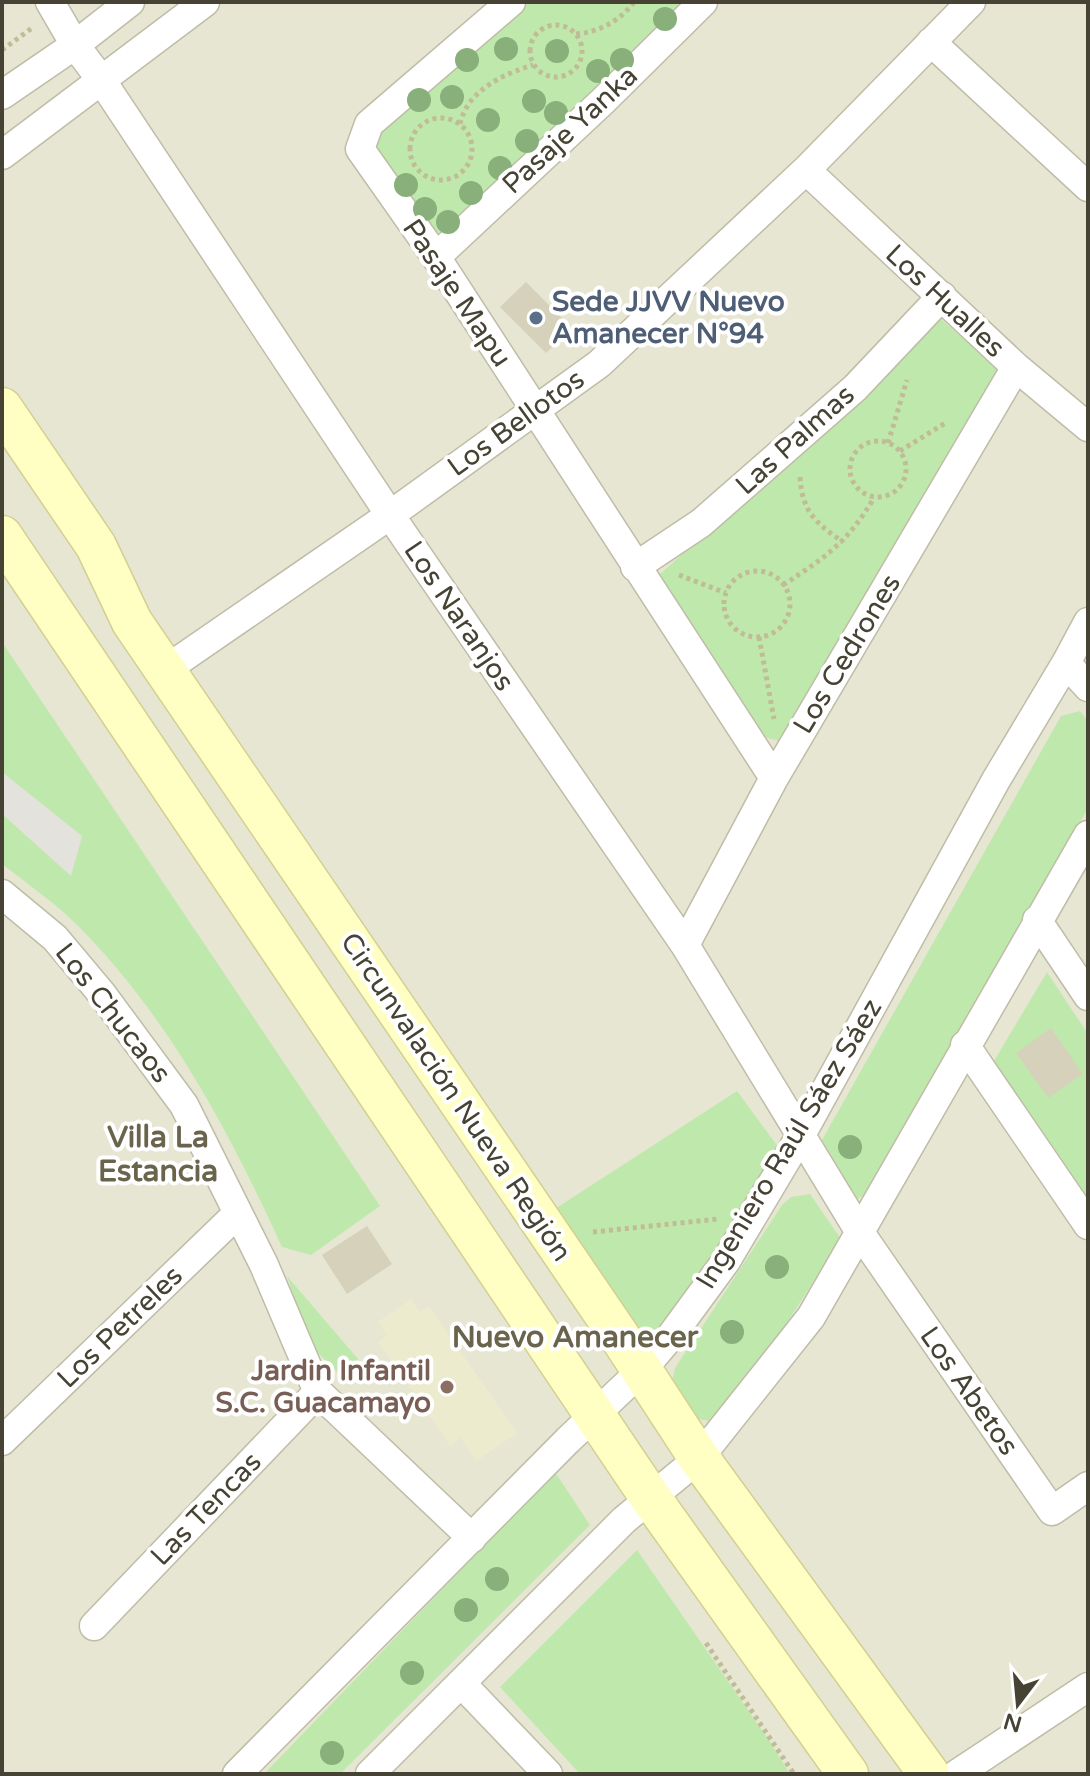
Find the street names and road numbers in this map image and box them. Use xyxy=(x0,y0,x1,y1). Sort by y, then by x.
street label: Pasaje Yanka xyxy=(495,59,645,201)
street label: Pasaje Mapu xyxy=(395,213,519,373)
street label: Los Hualles xyxy=(878,237,1012,365)
street label: Los Bellotos xyxy=(441,362,591,484)
street label: Las Palmas xyxy=(729,378,861,502)
street label: Los Naranjos xyxy=(396,535,522,697)
street label: Los Cedrones xyxy=(786,568,908,740)
street label: Circunvalación Nueva Región xyxy=(333,926,579,1268)
street label: Los Chucaos xyxy=(48,936,178,1090)
street label: Ingeniero Raúl Sáez Sáez xyxy=(689,993,889,1295)
street label: Los Petreles xyxy=(50,1259,190,1395)
street label: Los Abetos xyxy=(912,1320,1026,1462)
street label: Las Tencas xyxy=(143,1445,269,1573)

